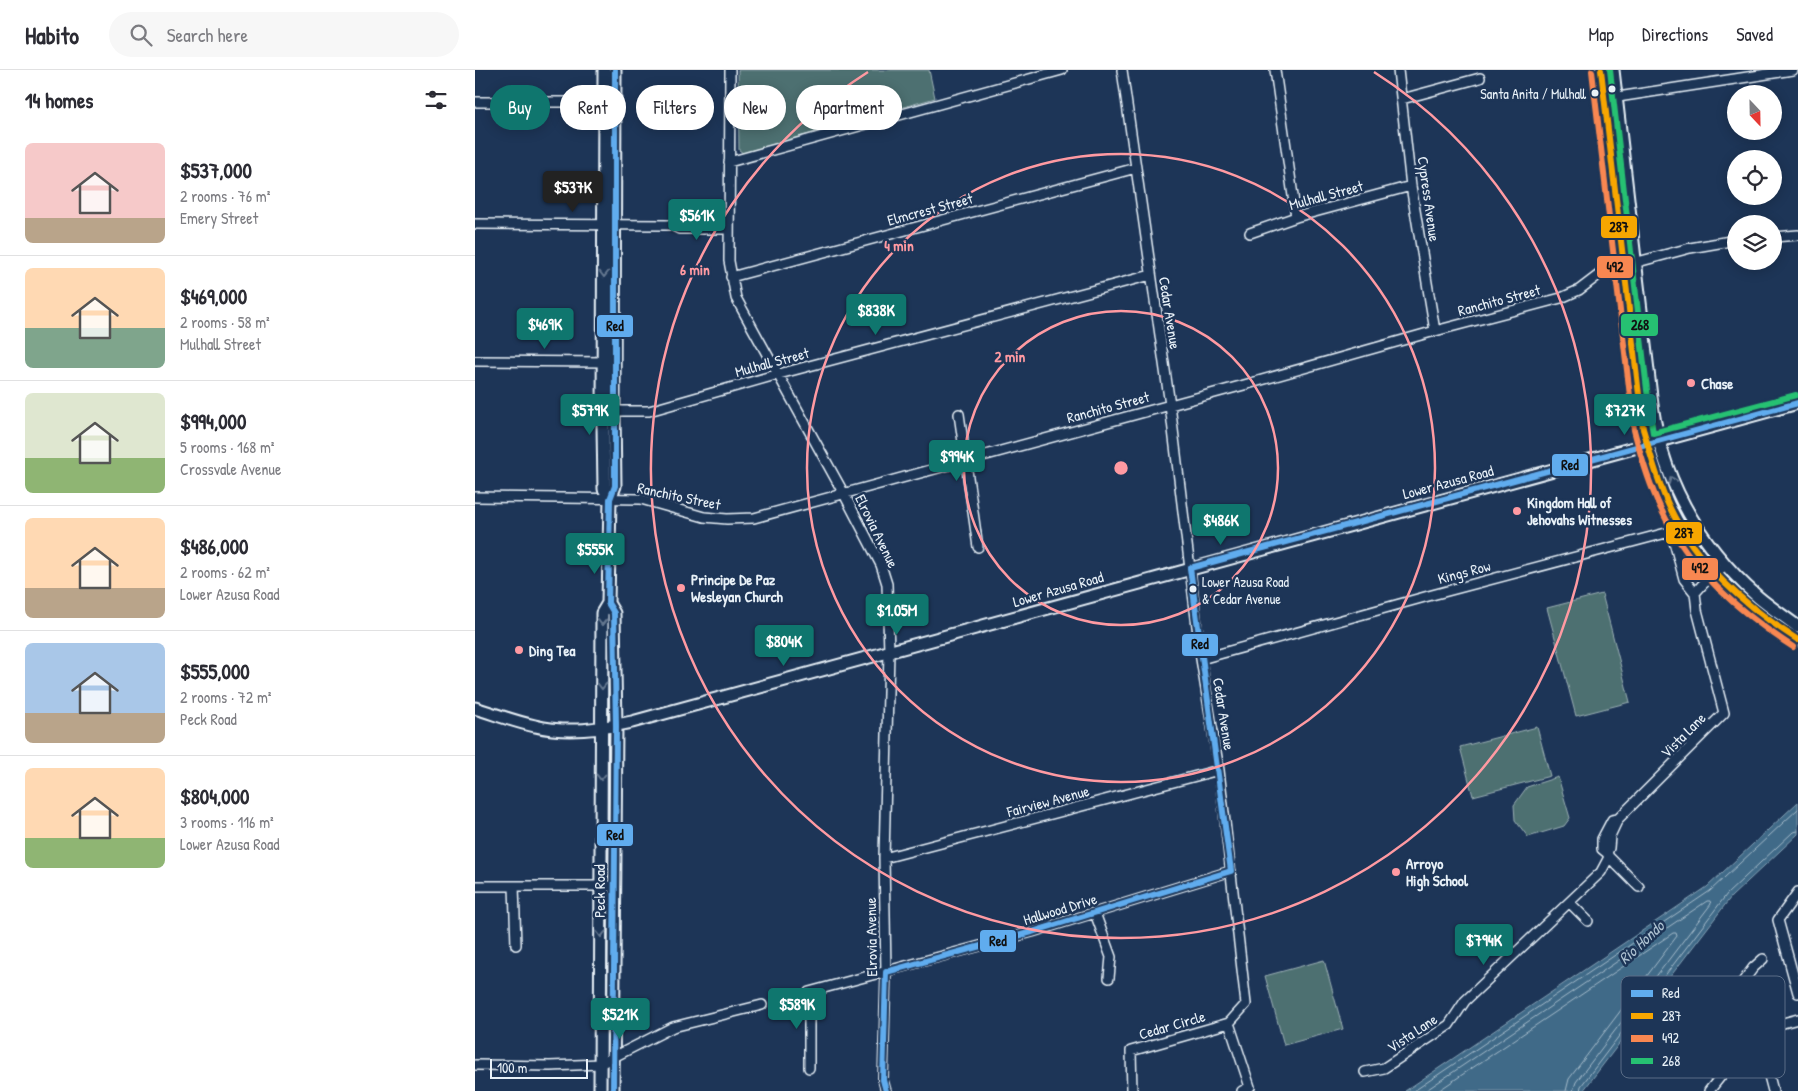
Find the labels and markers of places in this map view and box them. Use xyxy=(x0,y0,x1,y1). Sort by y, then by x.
place label: Santa Anita / Mulhall xyxy=(1480,84,1587,103)
unlabelled marker xyxy=(1607,84,1617,94)
marker: Santa Anita / Mulhall xyxy=(1590,88,1600,98)
pin: $537K xyxy=(538,170,608,213)
pin: $561K xyxy=(662,198,732,241)
pin: $838K xyxy=(841,294,911,336)
pin: $469K xyxy=(510,308,580,350)
place label: Chase xyxy=(1701,373,1733,394)
marker: Chase xyxy=(1685,377,1697,389)
pin: $579K xyxy=(555,394,625,436)
pin: $727K xyxy=(1590,394,1660,436)
pin: $994K xyxy=(922,440,992,482)
centre of rings xyxy=(1112,459,1130,477)
place label: Kingdom Hall of Jehovahs Witnesses xyxy=(1527,492,1632,530)
pin: $486K xyxy=(1186,504,1256,546)
marker: Kingdom Hall of Jehovahs Witnesses xyxy=(1511,505,1523,517)
pin: $555K xyxy=(560,532,630,575)
place label: Principe De Paz Wesleyan Church xyxy=(691,569,784,608)
place label: Lower Azusa Road & Cedar Avenue xyxy=(1202,572,1290,608)
marker: Principe De Paz Wesleyan Church xyxy=(675,582,687,594)
marker: Lower Azusa Road & Cedar Avenue xyxy=(1188,584,1198,594)
pin: $1.05M xyxy=(856,594,938,636)
pin: $804K xyxy=(749,624,819,667)
place label: Ding Tea xyxy=(529,640,575,662)
marker: Ding Tea xyxy=(513,644,525,656)
place label: Arroyo High School xyxy=(1406,853,1469,892)
marker: Arroyo High School xyxy=(1390,866,1402,878)
pin: $794K xyxy=(1449,924,1519,966)
pin: $589K xyxy=(762,988,832,1030)
pin: $521K xyxy=(585,998,655,1040)

